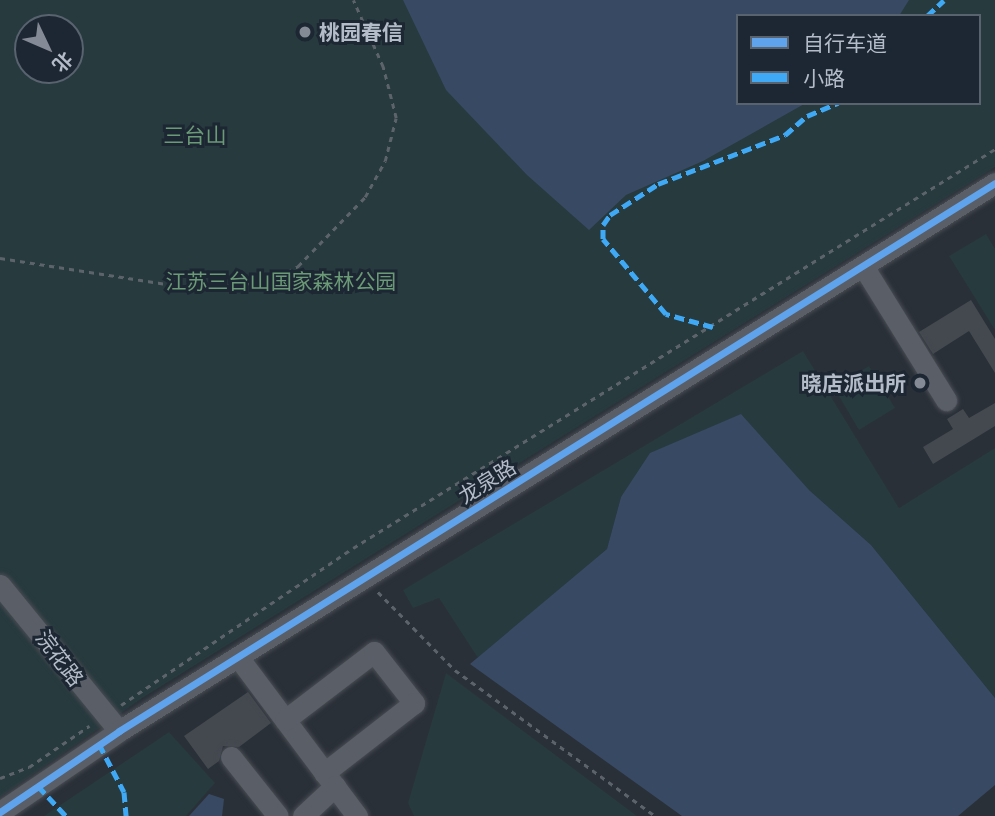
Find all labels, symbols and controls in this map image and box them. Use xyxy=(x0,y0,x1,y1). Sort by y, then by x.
north arrow xyxy=(14,14,84,84)
legend xyxy=(736,14,981,105)
place label: 桃园春信 xyxy=(319,19,403,45)
marker: 桃园春信 xyxy=(297,24,313,40)
text: 自行车道 xyxy=(803,27,887,59)
text: 北 xyxy=(46,46,80,79)
text: 小路 xyxy=(803,62,845,94)
park label: 三台山 xyxy=(164,122,226,148)
park label: 江苏三台山国家森林公园 xyxy=(166,268,396,294)
place label: 晓店派出所 xyxy=(801,370,906,396)
marker: 晓店派出所 xyxy=(912,375,928,391)
street label: 龙泉路 xyxy=(454,454,520,508)
street label: 浣花路 xyxy=(31,625,89,691)

